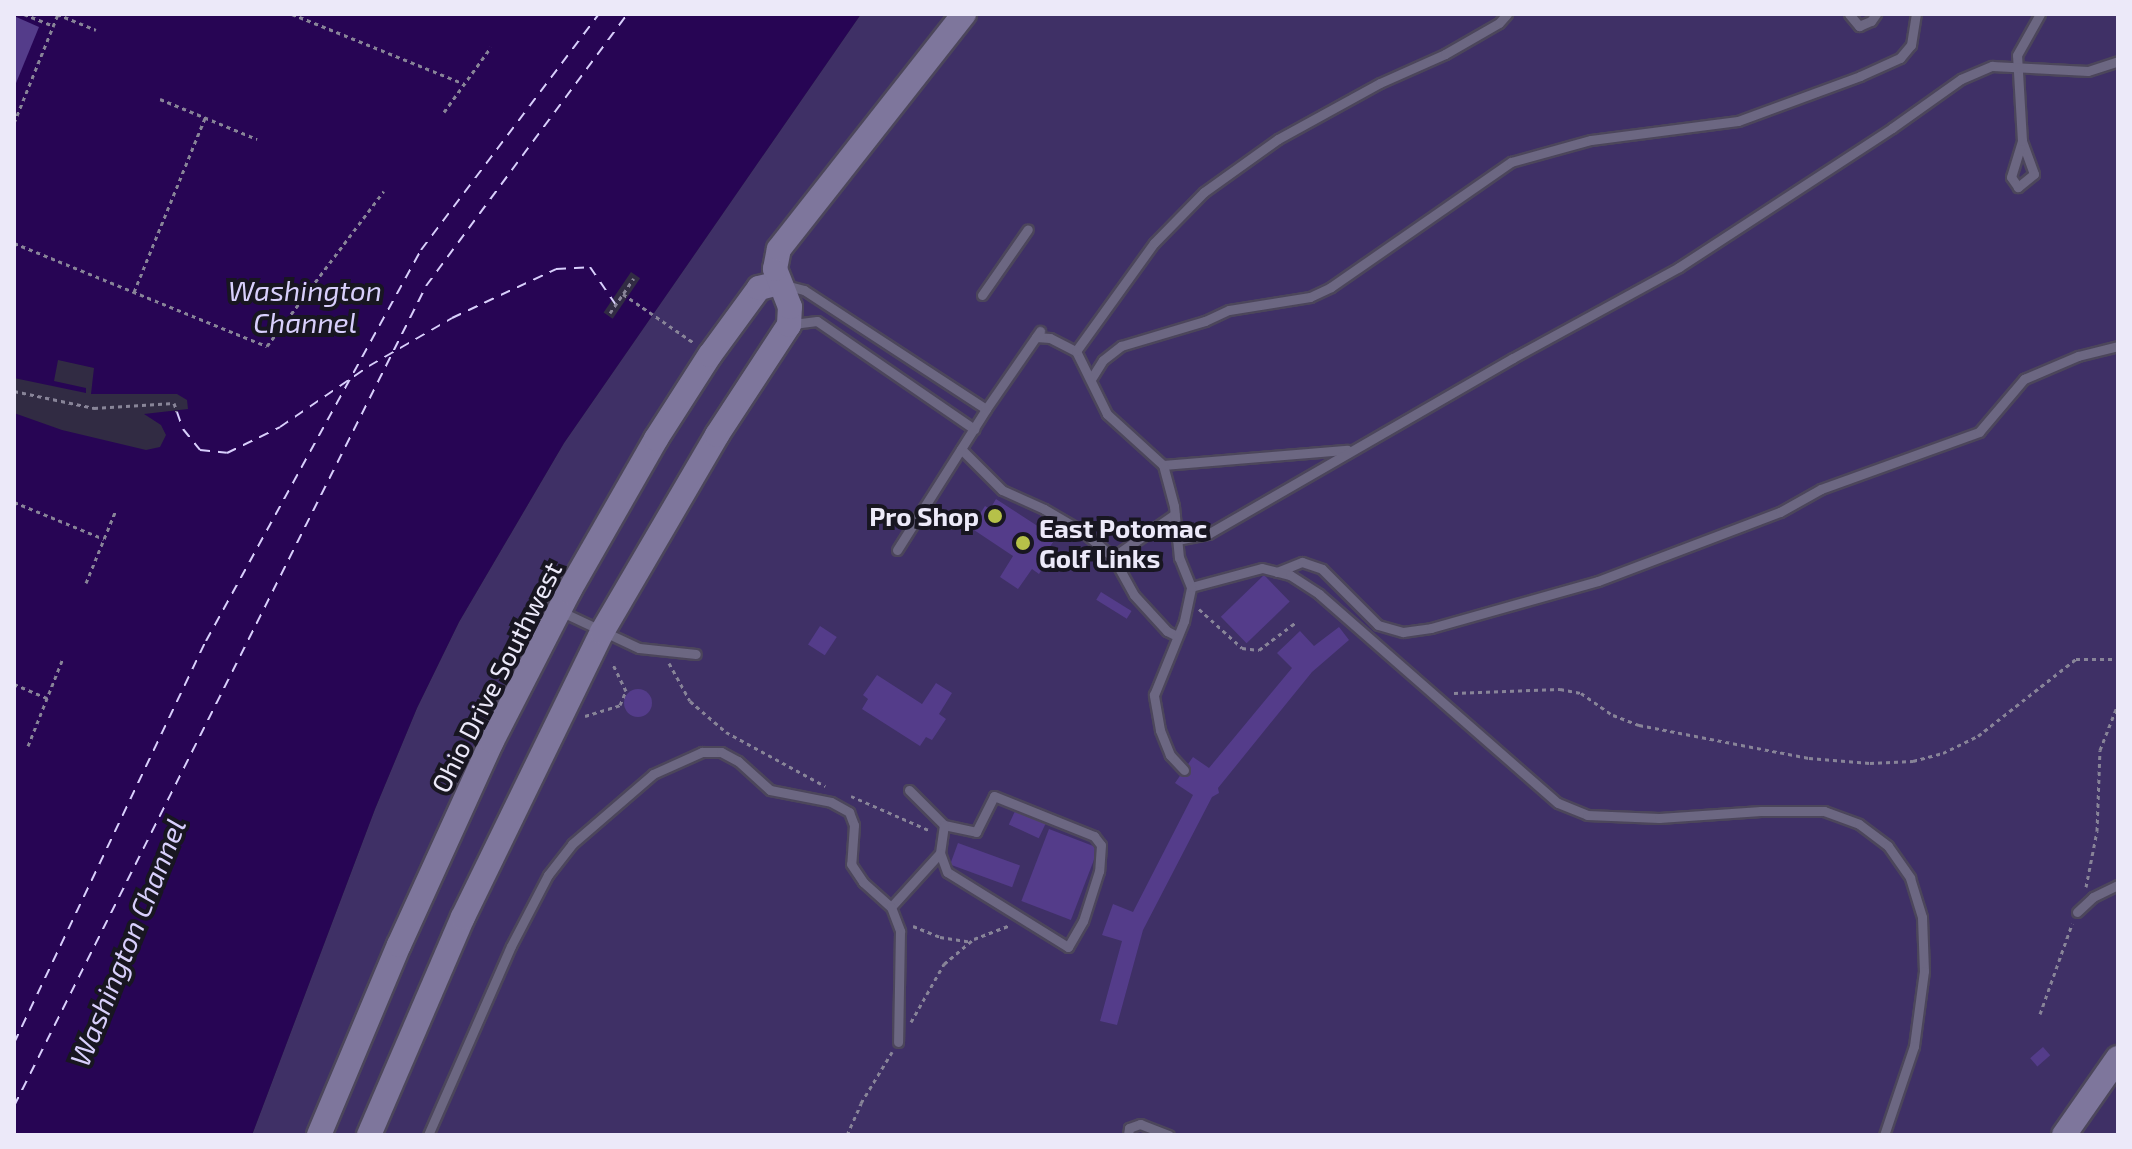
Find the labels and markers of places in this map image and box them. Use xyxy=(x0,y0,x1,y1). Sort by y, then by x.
place label: Pro Shop xyxy=(869,500,979,532)
marker: Pro Shop xyxy=(986,507,1004,525)
place label: East Potomac Golf Links xyxy=(1039,512,1207,574)
marker: East Potomac Golf Links xyxy=(1014,534,1032,552)

